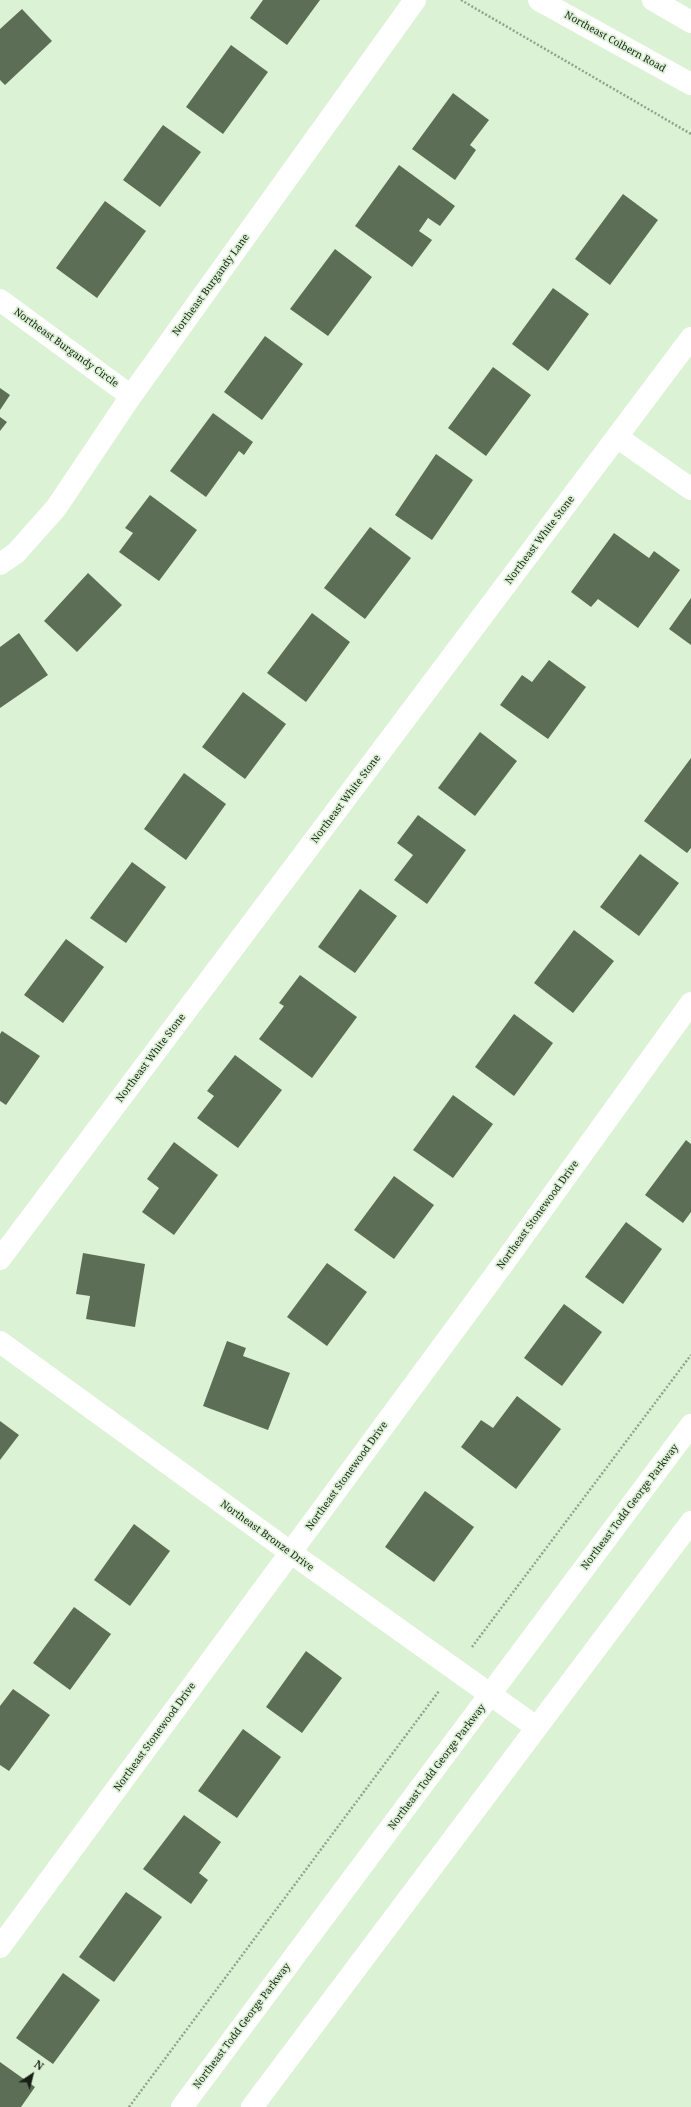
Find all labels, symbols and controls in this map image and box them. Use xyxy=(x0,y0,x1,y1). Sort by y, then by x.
street label: Northeast Colbern Road xyxy=(562,9,668,75)
street label: Northeast Burgandy Lane xyxy=(170,232,252,338)
street label: Northeast Burgandy Circle xyxy=(11,306,121,390)
street label: Northeast White Stone xyxy=(503,493,577,587)
street label: Northeast White Stone xyxy=(309,752,383,846)
street label: Northeast White Stone xyxy=(114,1011,188,1105)
street label: Northeast Stonewood Drive xyxy=(495,1158,581,1272)
street label: Northeast Stonewood Drive xyxy=(304,1419,390,1533)
street label: Northeast Todd George Parkway xyxy=(579,1442,681,1572)
street label: Northeast Bronze Drive xyxy=(218,1498,316,1574)
street label: Northeast Stonewood Drive xyxy=(112,1680,198,1794)
street label: Northeast Todd George Parkway xyxy=(386,1702,488,1832)
street label: Northeast Todd George Parkway xyxy=(191,1961,293,2091)
north arrow xyxy=(12,2055,52,2095)
text: N xyxy=(31,2056,47,2073)

